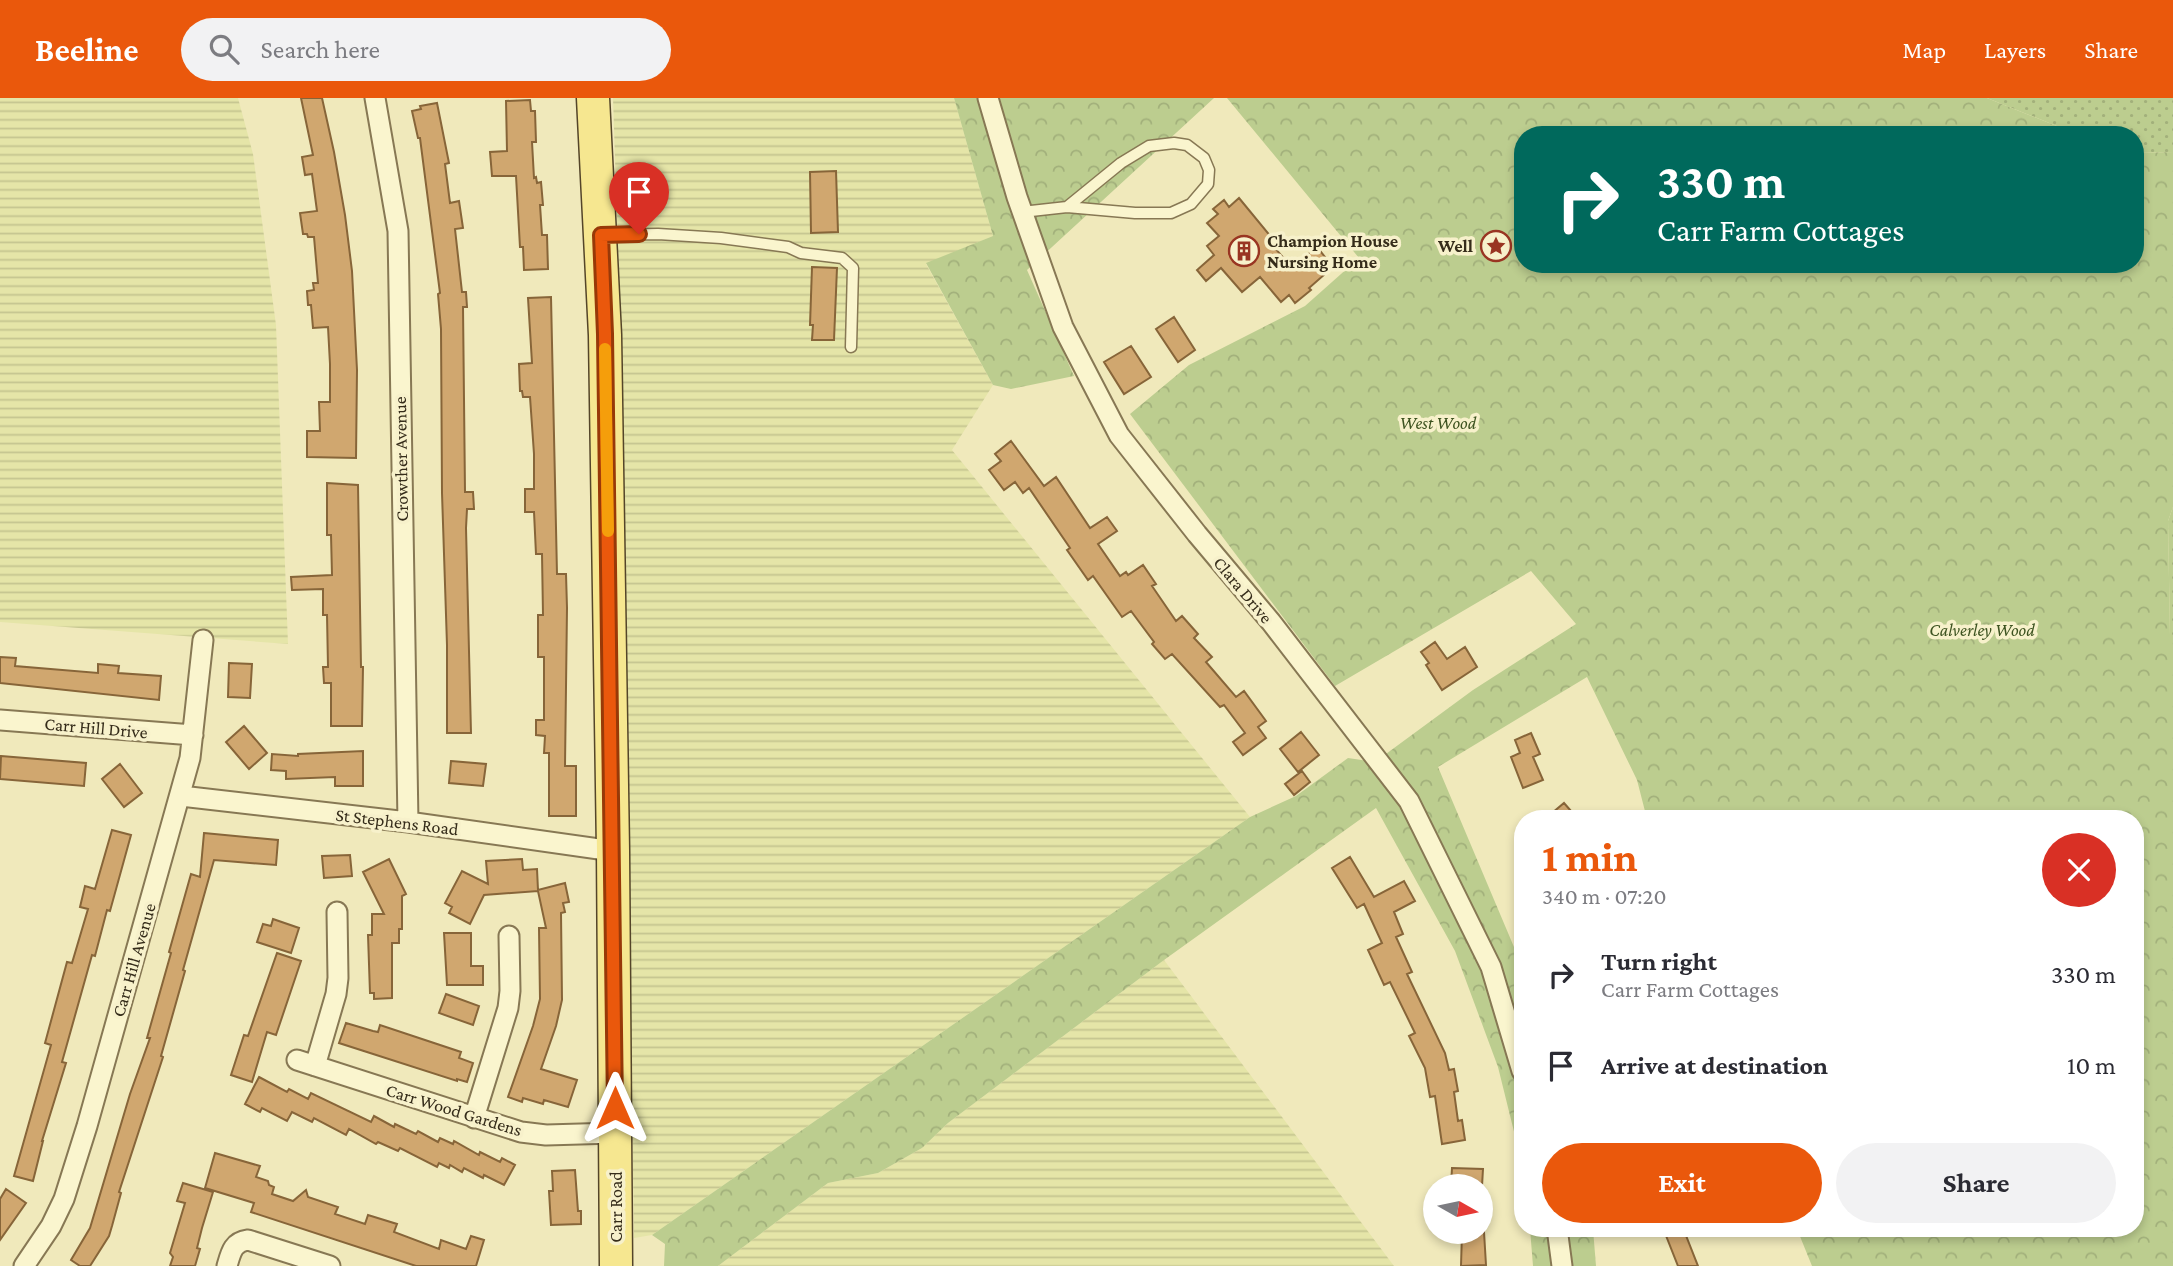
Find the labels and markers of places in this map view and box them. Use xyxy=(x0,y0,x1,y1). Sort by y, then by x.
pin xyxy=(609,162,669,234)
place icon: Well xyxy=(1479,229,1513,263)
place label: Champion House Nursing Home xyxy=(1267,231,1398,272)
building icon: Champion House Nursing Home xyxy=(1227,234,1261,268)
place label: Well xyxy=(1437,236,1473,256)

